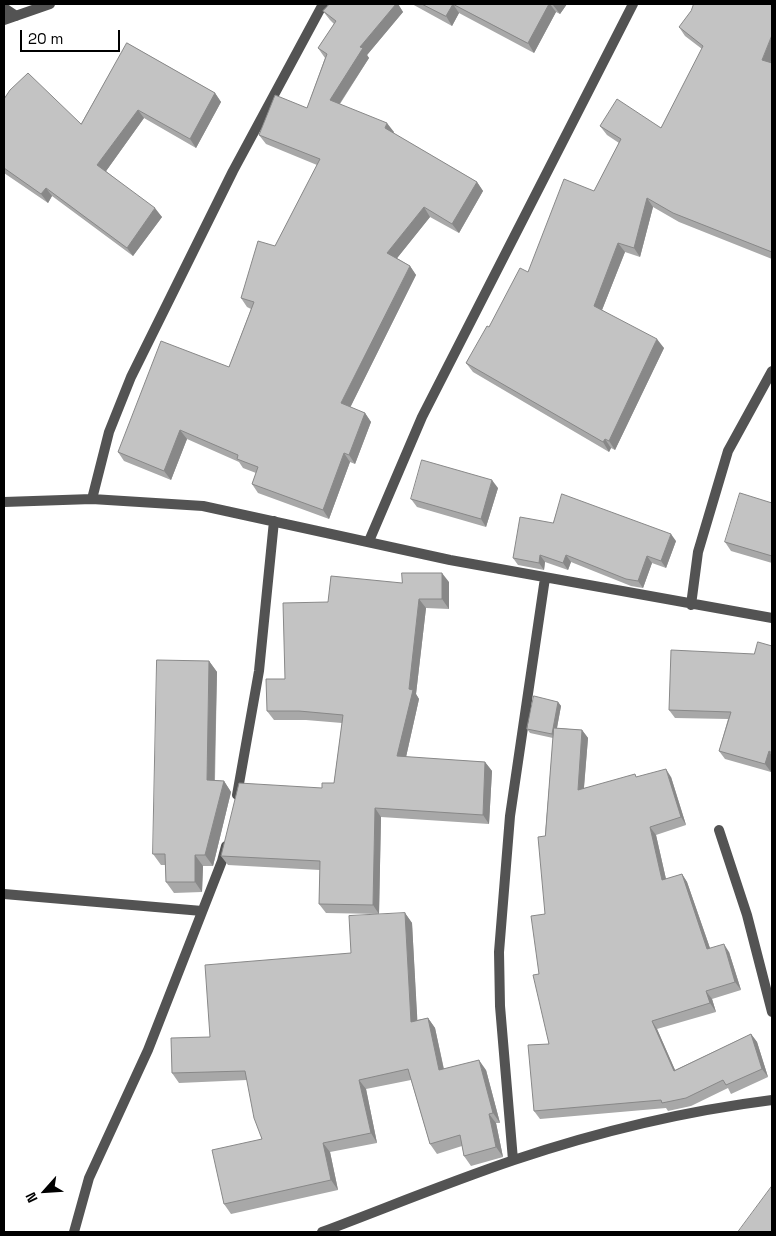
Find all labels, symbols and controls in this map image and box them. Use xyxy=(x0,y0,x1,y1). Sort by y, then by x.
scale bar xyxy=(22,20,122,52)
text: 20 m xyxy=(28,29,63,48)
north arrow xyxy=(20,1166,70,1216)
text: N xyxy=(21,1189,42,1206)

